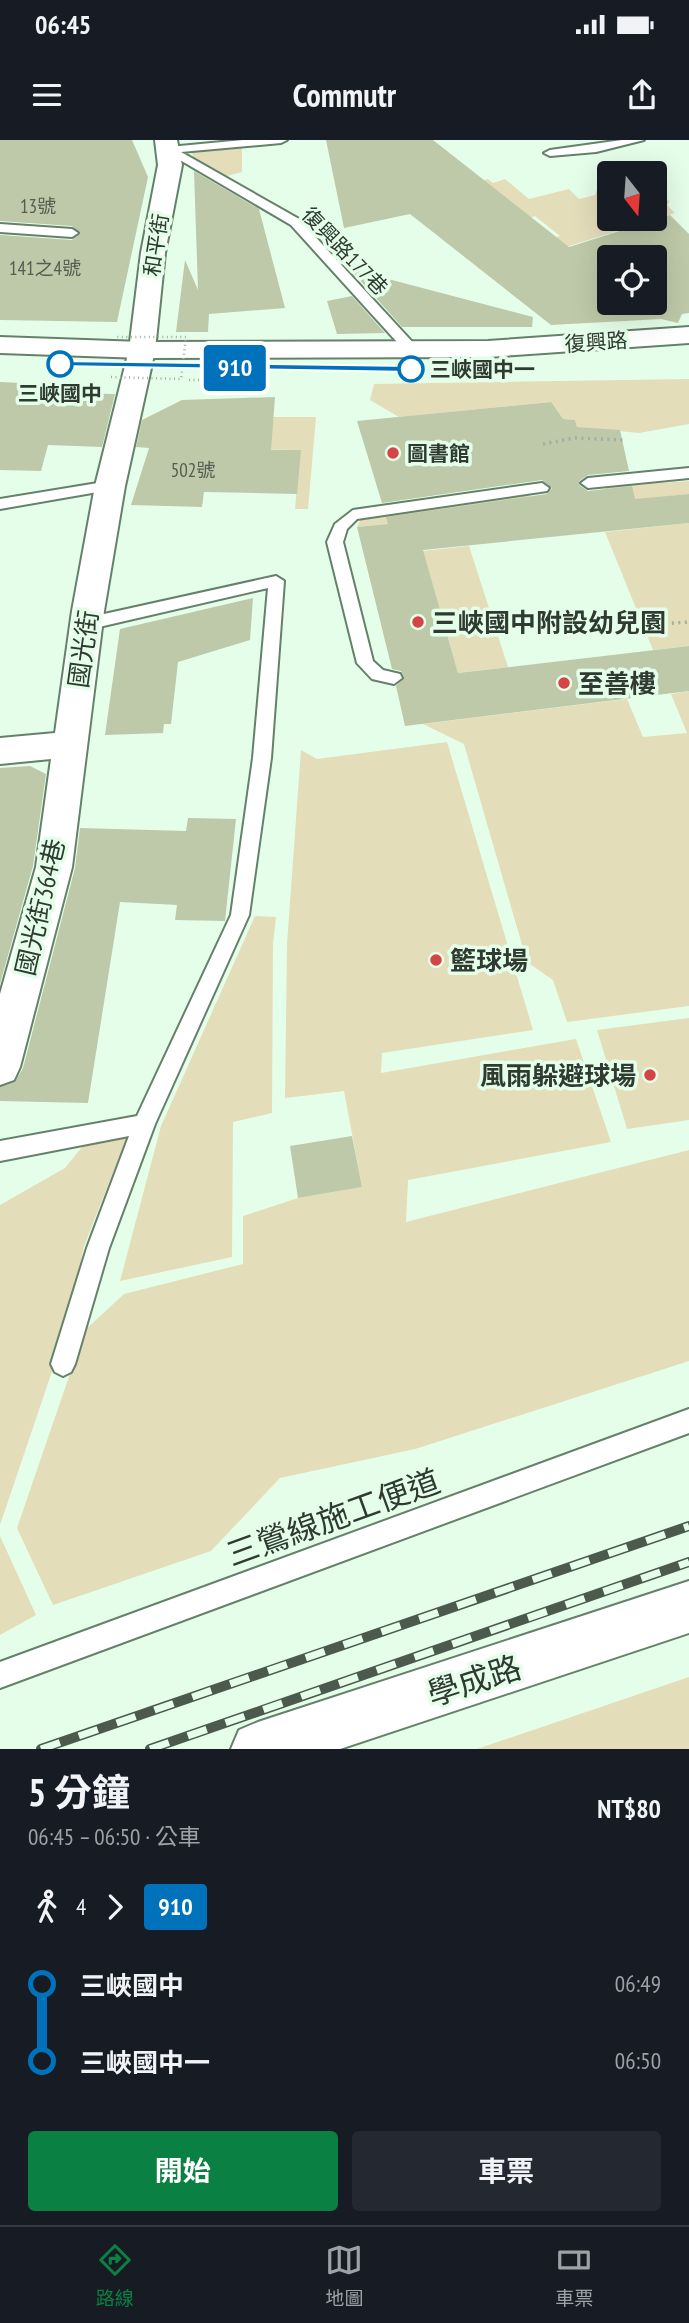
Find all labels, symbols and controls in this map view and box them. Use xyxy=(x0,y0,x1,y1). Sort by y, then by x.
text: 06:45 xyxy=(35,8,91,41)
text: Commutr xyxy=(293,74,396,116)
icon: menu xyxy=(28,76,66,114)
icon: share xyxy=(623,76,661,114)
north arrow xyxy=(597,161,667,231)
map controls xyxy=(597,161,667,315)
house number: 13號 xyxy=(20,194,56,218)
street label: 復興路177巷 xyxy=(296,201,394,301)
street label: 和平街 xyxy=(138,212,174,278)
button: locate xyxy=(597,245,667,315)
house number: 141之4號 xyxy=(9,256,81,280)
street label: 復興路 xyxy=(564,326,628,358)
line badge: 910 xyxy=(195,345,275,391)
marker: 三峽國中 xyxy=(47,351,73,377)
text: 910 xyxy=(218,352,252,383)
marker: 三峽國中一 xyxy=(398,356,424,382)
place label: 三峽國中一 xyxy=(430,356,535,383)
place label: 三峽國中 xyxy=(18,380,102,407)
place label: 圖書館 xyxy=(407,440,470,467)
marker: 圖書館 xyxy=(385,445,401,461)
house number: 502號 xyxy=(171,458,215,482)
place label: 三峽國中附設幼兒園 xyxy=(432,606,666,639)
street label: 國光街 xyxy=(61,608,105,690)
marker: 三峽國中附設幼兒園 xyxy=(410,614,426,630)
place label: 至善樓 xyxy=(578,667,656,700)
marker: 至善樓 xyxy=(556,675,572,691)
street label: 國光街364巷 xyxy=(8,836,72,978)
place label: 籃球場 xyxy=(450,944,528,977)
marker: 籃球場 xyxy=(428,952,444,968)
place label: 風雨躲避球場 xyxy=(480,1059,636,1092)
marker: 風雨躲避球場 xyxy=(642,1067,658,1083)
street label: 三鶯線施工便道 xyxy=(221,1459,445,1575)
street label: 學成路 xyxy=(422,1645,526,1715)
text: 5 分鐘 xyxy=(28,1767,130,1816)
text: NT$80 xyxy=(597,1792,661,1825)
text: 06:45 – 06:50 · 公車 xyxy=(28,1822,201,1851)
icon: walk xyxy=(28,1888,66,1926)
icon: forward xyxy=(96,1888,134,1926)
text: 910 xyxy=(158,1891,193,1922)
text: 4 xyxy=(76,1892,86,1921)
text: 三峽國中 xyxy=(80,1969,184,2002)
text: 06:49 xyxy=(615,1969,661,1998)
text: 三峽國中一 xyxy=(80,2046,210,2079)
text: 06:50 xyxy=(615,2046,661,2075)
button: 開始 xyxy=(28,2131,338,2211)
button: 車票 xyxy=(352,2131,661,2211)
tab: 路線 xyxy=(96,2241,134,2310)
tab: 地圖 xyxy=(325,2241,363,2310)
tab: 車票 xyxy=(555,2241,593,2310)

